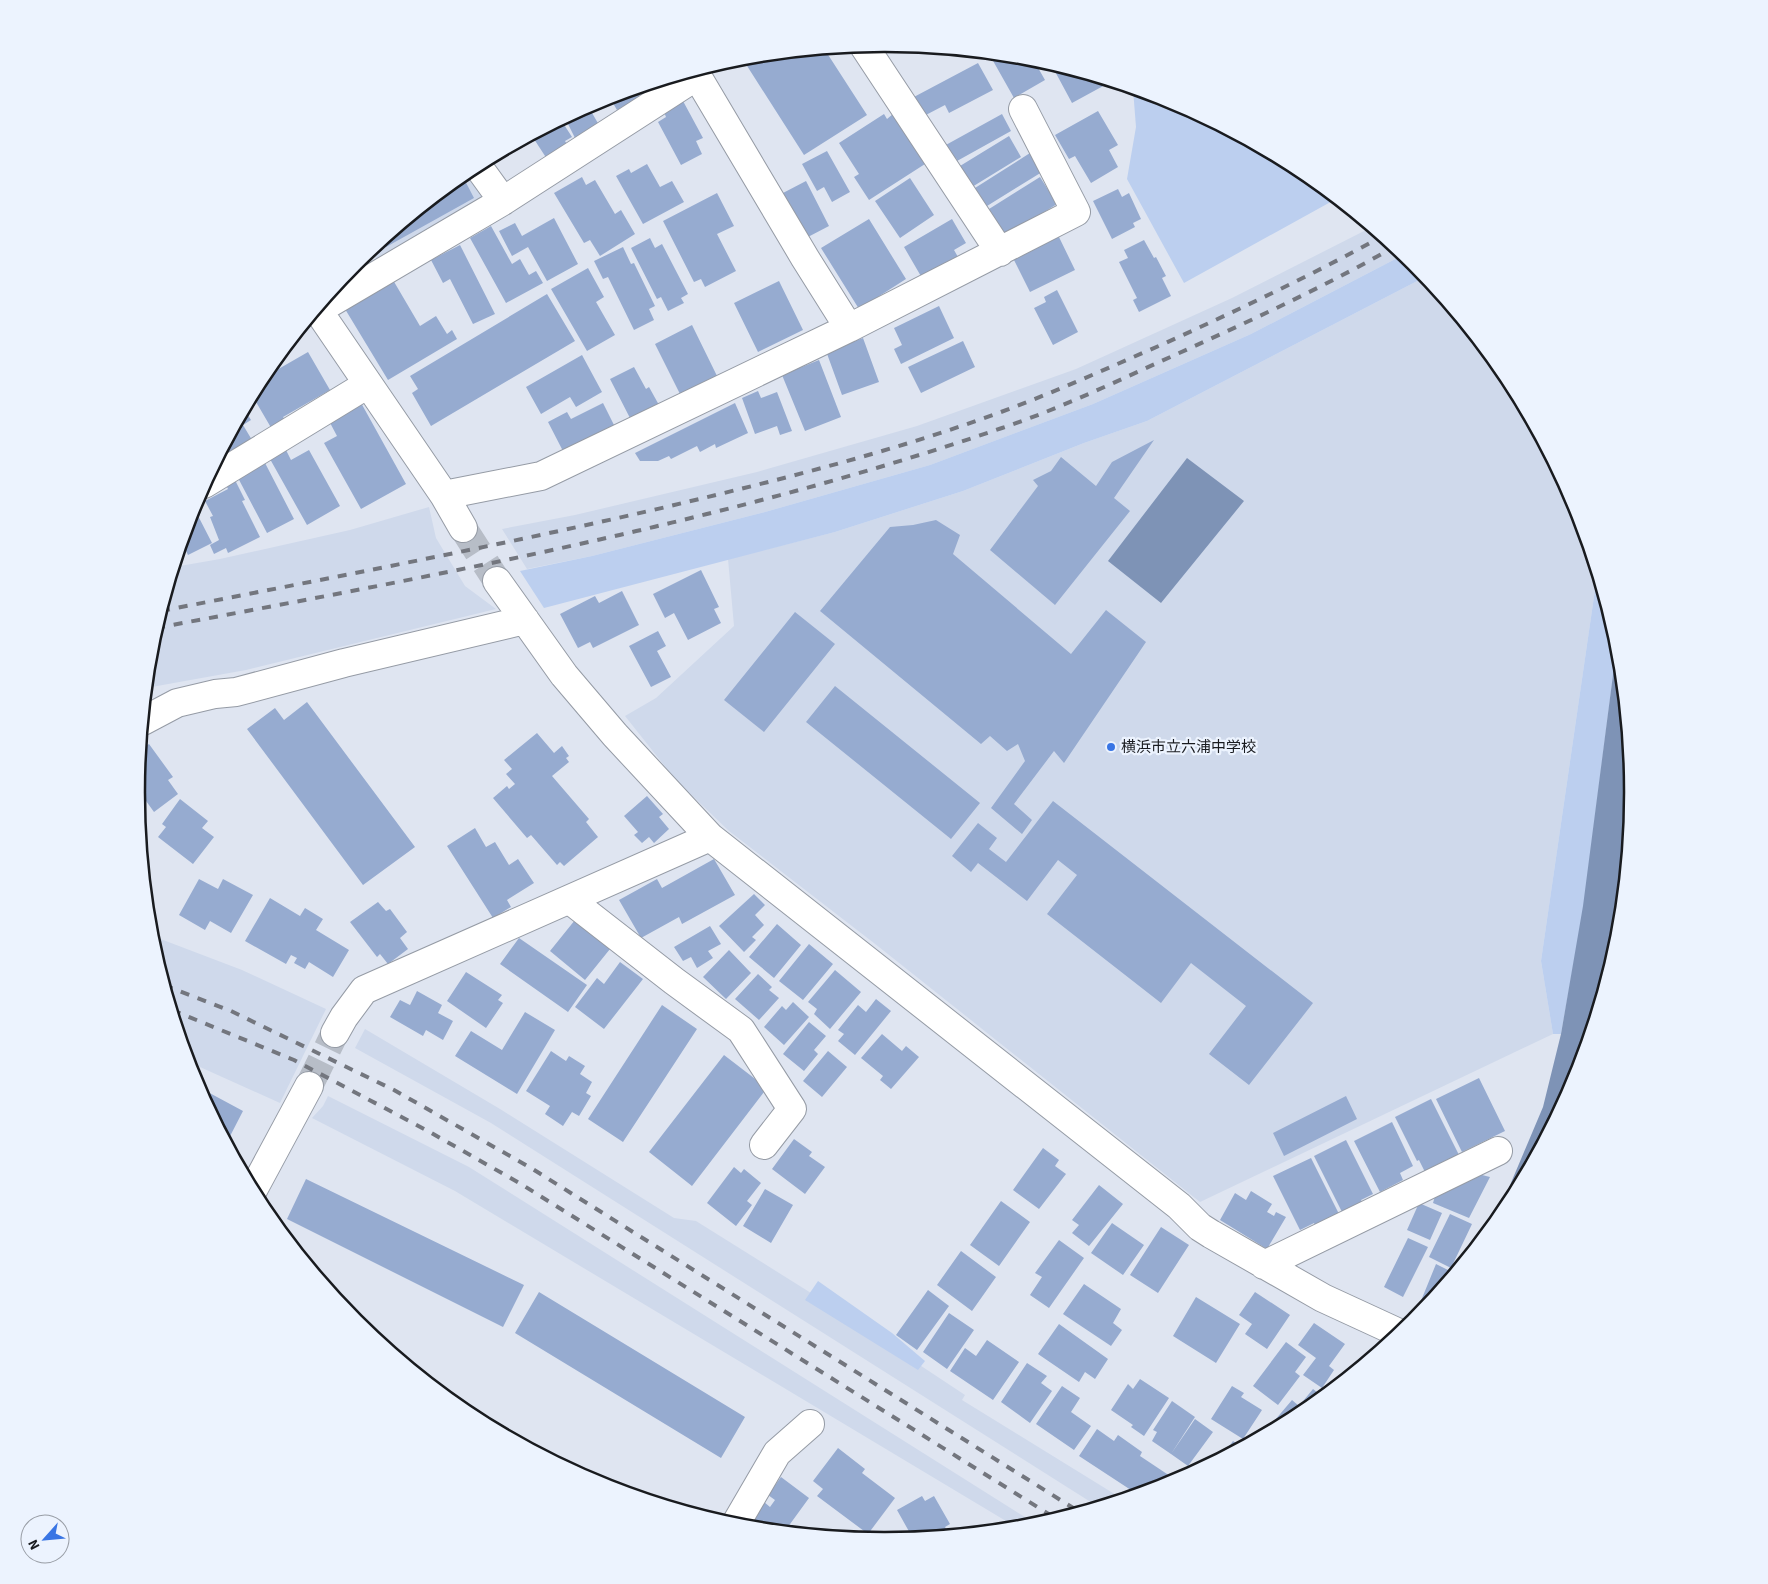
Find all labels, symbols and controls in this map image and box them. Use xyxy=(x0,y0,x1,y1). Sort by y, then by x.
place label: 横浜市立六浦中学校 xyxy=(1121,737,1256,758)
marker: 横浜市立六浦中学校 xyxy=(1105,741,1117,753)
north arrow xyxy=(20,1514,70,1564)
text: N xyxy=(23,1536,45,1553)

